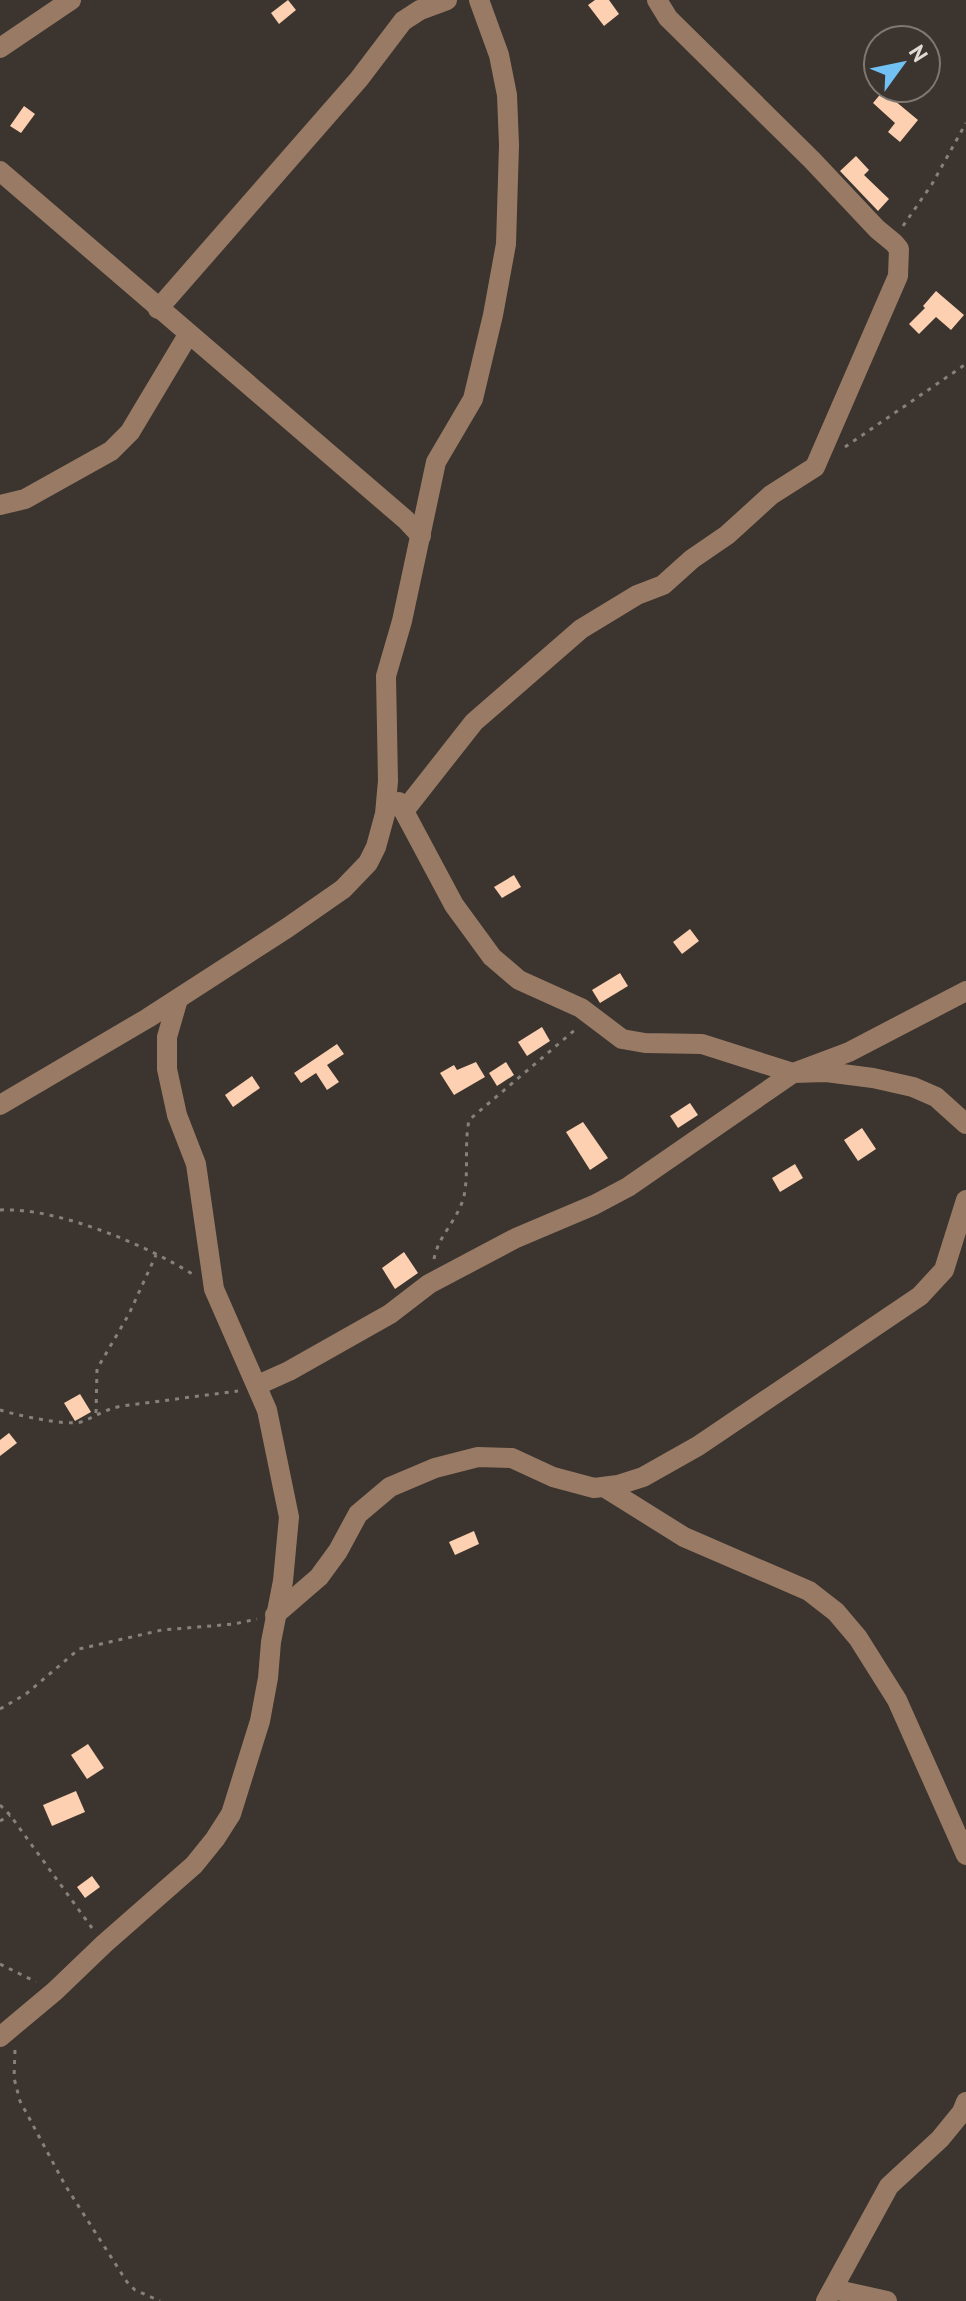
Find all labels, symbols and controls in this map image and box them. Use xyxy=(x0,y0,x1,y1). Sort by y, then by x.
north arrow xyxy=(862,24,942,104)
text: N xyxy=(903,39,934,67)

